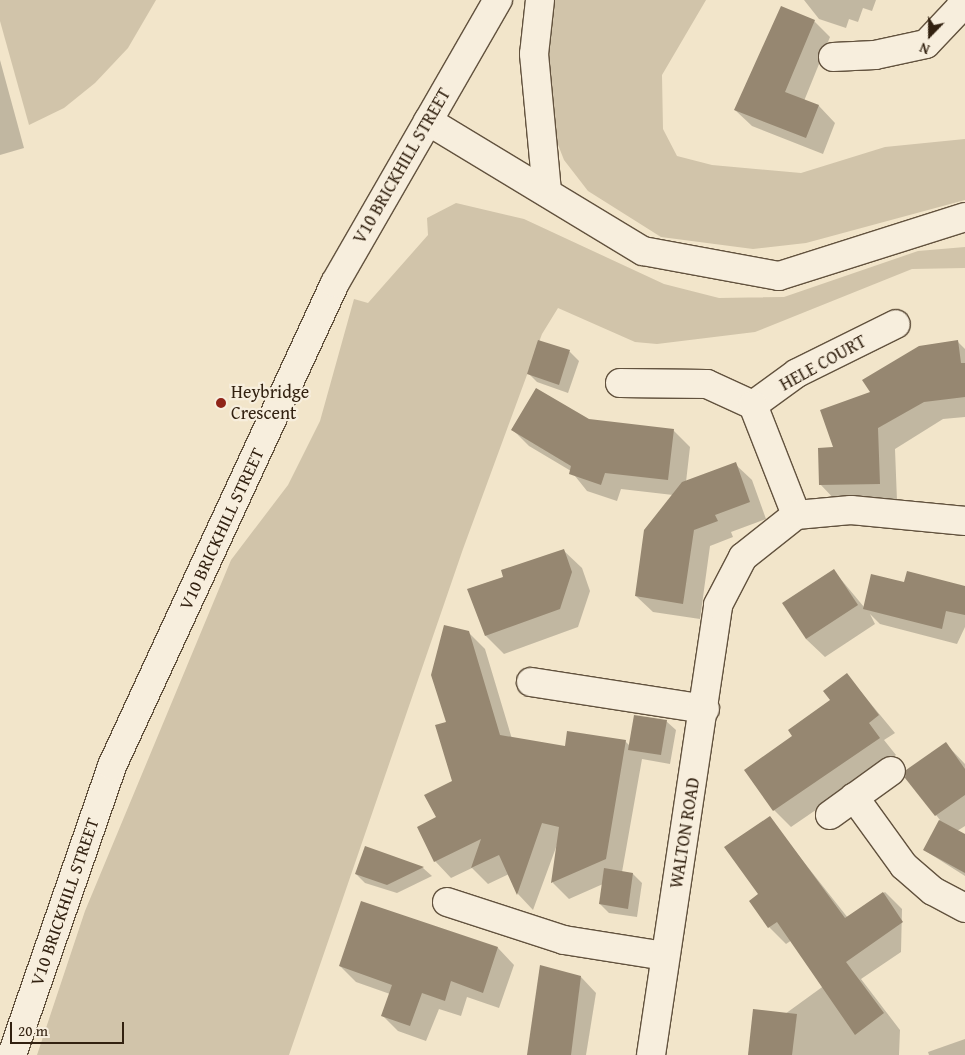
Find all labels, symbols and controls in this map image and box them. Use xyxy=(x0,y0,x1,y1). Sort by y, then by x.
north arrow xyxy=(905,10,955,60)
text: N xyxy=(916,38,932,60)
street label: V10 BRICKHILL STREET xyxy=(349,84,455,248)
street label: HELE COURT xyxy=(776,330,870,396)
place label: Heybridge Crescent xyxy=(231,382,309,424)
marker: Heybridge Crescent xyxy=(215,397,227,409)
street label: V10 BRICKHILL STREET xyxy=(175,445,269,613)
street label: WALTON ROAD xyxy=(666,776,704,890)
street label: V10 BRICKHILL STREET xyxy=(26,815,104,989)
scale bar xyxy=(12,1012,126,1044)
text: 20 m xyxy=(18,1020,48,1041)

